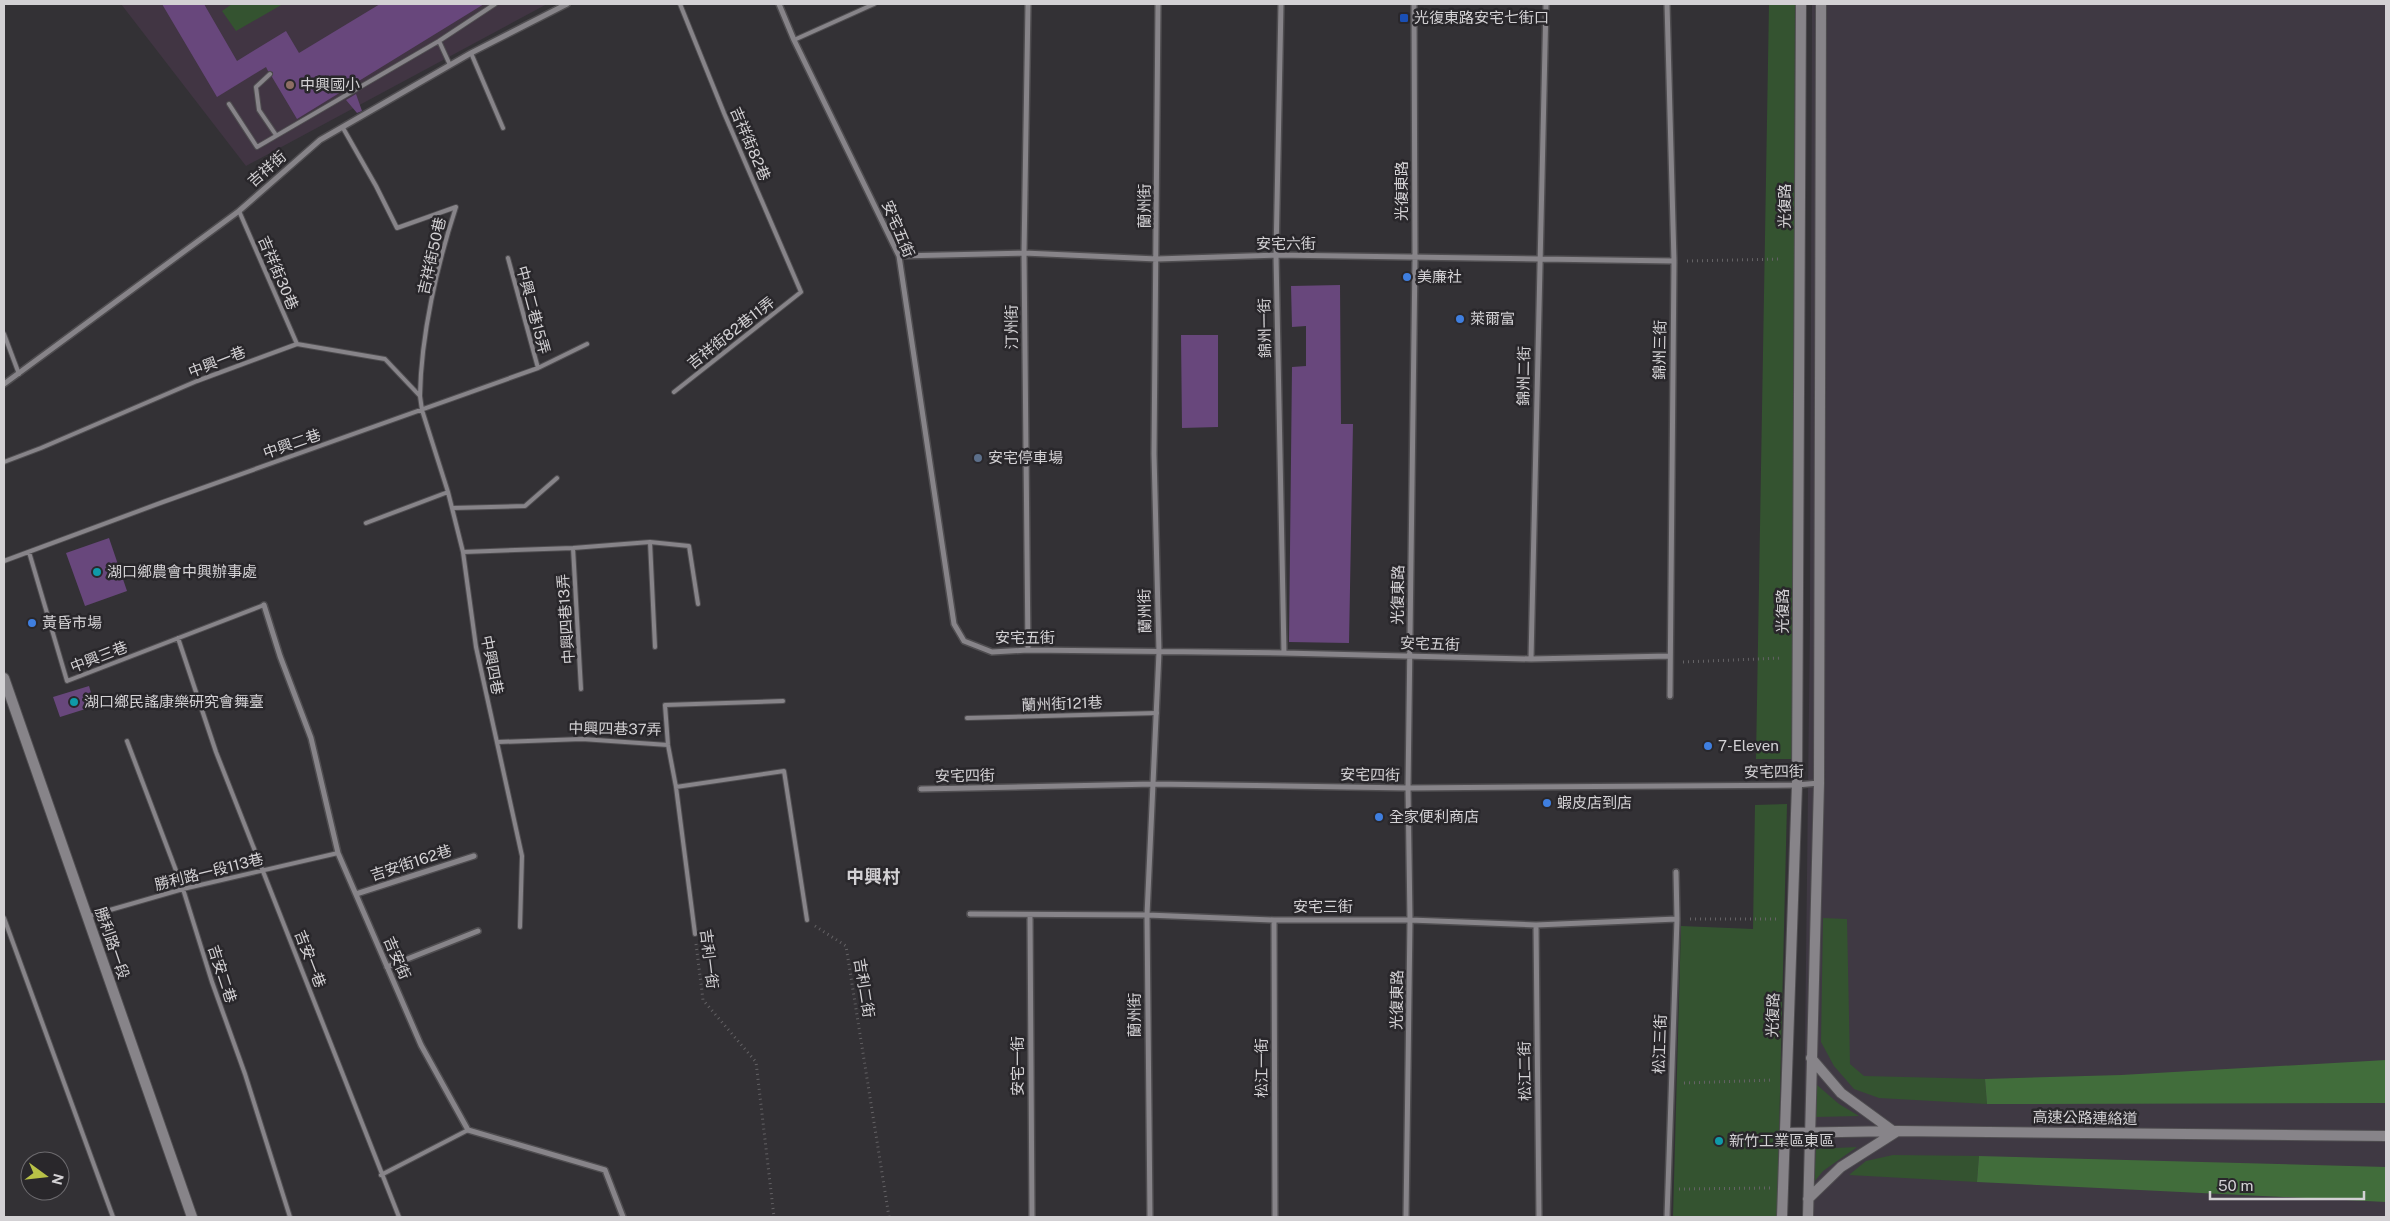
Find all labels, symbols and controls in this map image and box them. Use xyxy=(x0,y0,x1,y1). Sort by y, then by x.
place label: 光復東路安宅七街口 xyxy=(1414,9,1549,26)
marker: 光復東路安宅七街口 xyxy=(1398,12,1410,24)
place label: 中興國小 xyxy=(300,76,360,93)
marker: 中興國小 xyxy=(284,79,296,91)
street label: 吉祥街82巷 xyxy=(727,104,774,183)
street label: 吉祥街 xyxy=(244,147,289,190)
street label: 光復東路 xyxy=(1393,161,1410,221)
street label: 蘭州街 xyxy=(1136,183,1153,229)
street label: 光復路 xyxy=(1776,183,1793,229)
street label: 安宅五街 xyxy=(879,198,918,260)
street label: 吉祥街50巷 xyxy=(414,216,449,296)
street label: 吉祥街30巷 xyxy=(255,233,302,312)
street label: 安宅六街 xyxy=(1256,235,1316,252)
street label: 中興二巷15弄 xyxy=(514,264,553,356)
place label: 美廉社 xyxy=(1417,268,1462,285)
marker: 美廉社 xyxy=(1401,271,1413,283)
street label: 吉祥街82巷11弄 xyxy=(684,293,778,372)
street label: 錦州一街 xyxy=(1255,298,1274,358)
street label: 汀州街 xyxy=(1003,304,1020,350)
place label: 萊爾富 xyxy=(1470,310,1515,327)
marker: 萊爾富 xyxy=(1454,313,1466,325)
street label: 錦州三街 xyxy=(1650,320,1669,380)
street label: 中興一巷 xyxy=(186,343,248,380)
street label: 錦州二街 xyxy=(1514,346,1533,406)
street label: 中興二巷 xyxy=(261,426,323,461)
place label: 安宅停車場 xyxy=(988,449,1063,466)
marker: 安宅停車場 xyxy=(972,452,984,464)
place label: 湖口鄉農會中興辦事處 xyxy=(107,563,257,580)
street label: 光復東路 xyxy=(1388,565,1407,625)
marker: 湖口鄉農會中興辦事處 xyxy=(91,566,103,578)
street label: 中興四巷13弄 xyxy=(554,573,577,665)
street label: 蘭州街 xyxy=(1136,588,1153,634)
street label: 光復路 xyxy=(1774,588,1791,634)
place label: 黃昏市場 xyxy=(42,614,102,631)
marker: 黃昏市場 xyxy=(26,617,38,629)
street label: 安宅五街 xyxy=(995,629,1055,646)
street label: 中興四巷 xyxy=(478,634,507,696)
street label: 安宅五街 xyxy=(1400,634,1460,653)
street label: 中興三巷 xyxy=(68,638,130,675)
place label: 湖口鄉民謠康樂研究會舞臺 xyxy=(84,693,264,710)
street label: 蘭州街121巷 xyxy=(1021,694,1103,713)
marker: 湖口鄉民謠康樂研究會舞臺 xyxy=(68,696,80,708)
street label: 中興四巷37弄 xyxy=(568,719,662,738)
place label: 7-Eleven xyxy=(1718,737,1779,754)
marker: 7-Eleven xyxy=(1702,740,1714,752)
street label: 安宅四街 xyxy=(1744,762,1804,781)
street label: 安宅四街 xyxy=(1340,765,1400,784)
street label: 安宅四街 xyxy=(935,766,995,785)
place label: 蝦皮店到店 xyxy=(1557,794,1632,811)
marker: 蝦皮店到店 xyxy=(1541,797,1553,809)
place label: 全家便利商店 xyxy=(1389,808,1479,825)
marker: 全家便利商店 xyxy=(1373,811,1385,823)
street label: 吉安街162巷 xyxy=(368,841,454,884)
street label: 勝利路一段113巷 xyxy=(153,850,265,893)
district label: 中興村 xyxy=(846,866,900,887)
street label: 安宅三街 xyxy=(1293,898,1353,915)
street label: 勝利路一段 xyxy=(92,905,133,981)
street label: 吉安一巷 xyxy=(292,928,329,990)
street label: 吉利一街 xyxy=(697,928,722,990)
street label: 吉安街 xyxy=(381,934,414,982)
street label: 吉安二巷 xyxy=(205,943,240,1005)
street label: 吉利二街 xyxy=(851,957,878,1019)
street label: 光復東路 xyxy=(1387,970,1406,1030)
street label: 蘭州街 xyxy=(1126,992,1143,1038)
street label: 光復路 xyxy=(1763,992,1782,1038)
street label: 松江三街 xyxy=(1650,1014,1669,1074)
street label: 安宅一街 xyxy=(1009,1036,1026,1096)
street label: 松江一街 xyxy=(1253,1038,1270,1098)
street label: 松江二街 xyxy=(1515,1041,1534,1101)
street label: 高速公路連絡道 xyxy=(2032,1108,2138,1127)
place label: 新竹工業區東區 xyxy=(1729,1132,1834,1149)
marker: 新竹工業區東區 xyxy=(1713,1135,1725,1147)
north arrow xyxy=(20,1151,70,1201)
scale bar xyxy=(2210,1168,2364,1200)
text: N xyxy=(48,1172,67,1187)
text: 50 m xyxy=(2218,1177,2253,1194)

